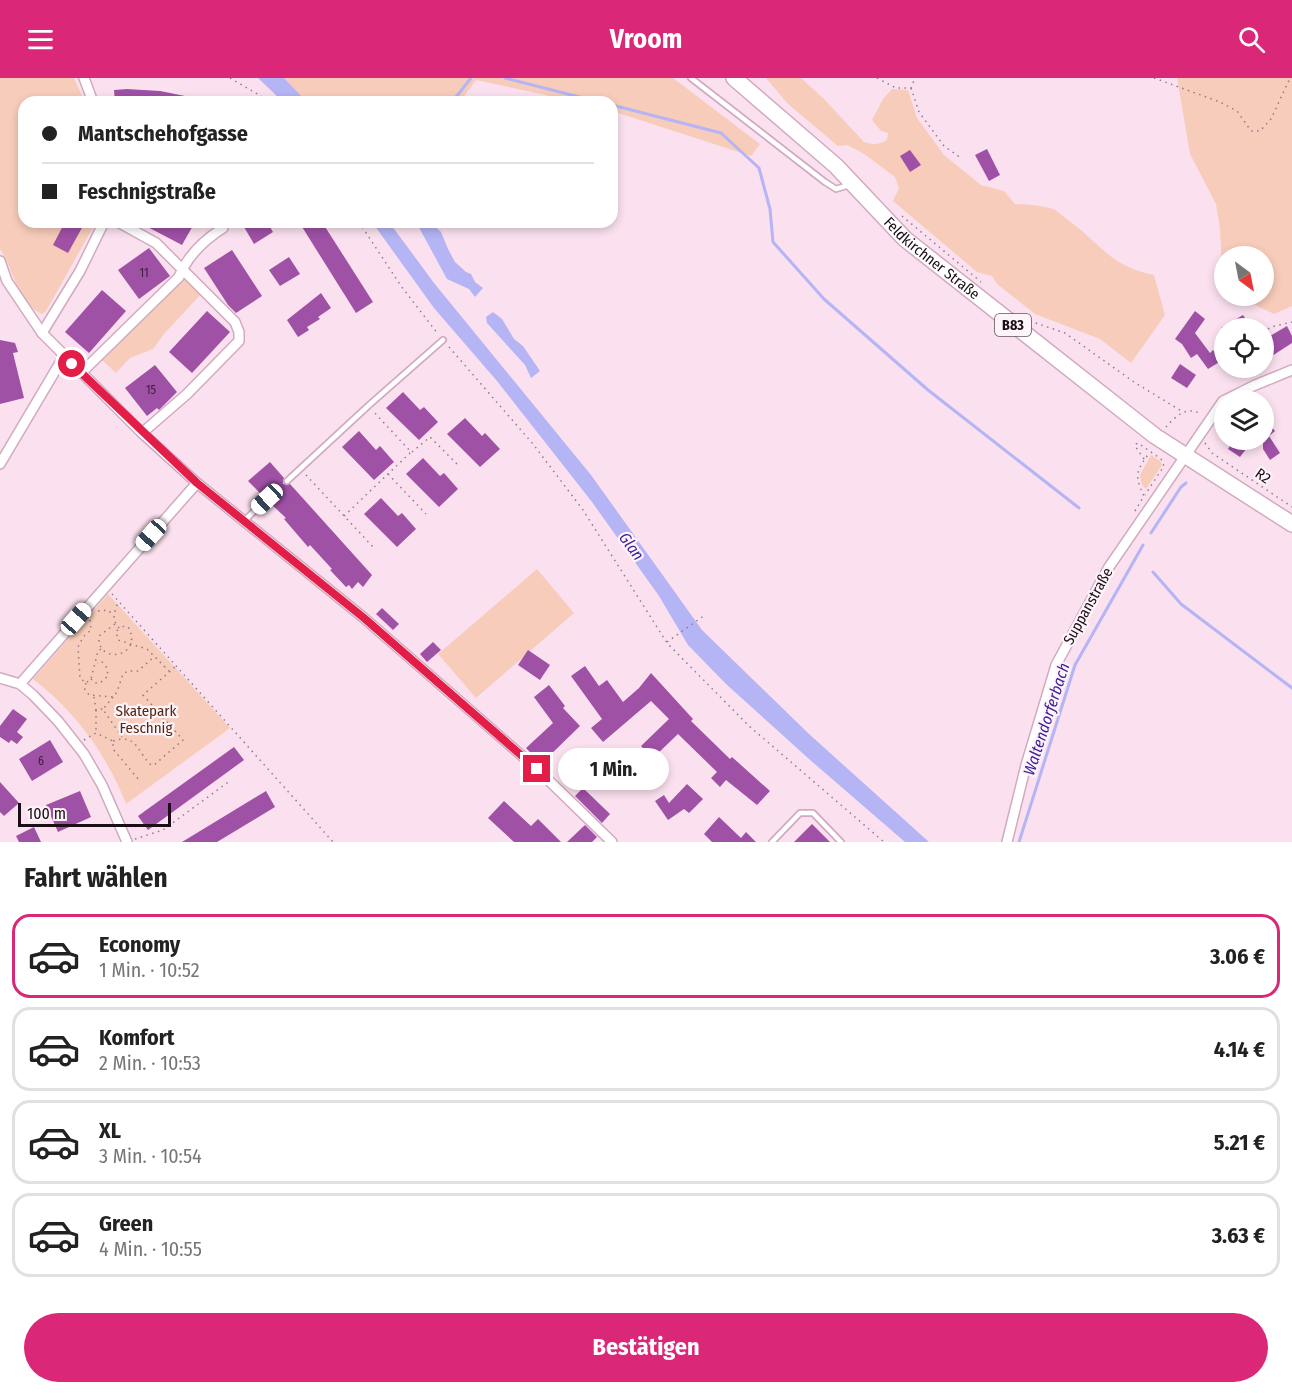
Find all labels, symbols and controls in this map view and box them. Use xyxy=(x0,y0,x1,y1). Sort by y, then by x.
icon: menu xyxy=(24,23,57,56)
text: Vroom xyxy=(610,23,682,55)
icon: search xyxy=(1235,23,1268,56)
text: Mantschehofgasse xyxy=(78,120,248,147)
text: Feschnigstraße xyxy=(78,178,216,205)
street label: Feldkirchner Straße xyxy=(880,213,983,303)
north arrow xyxy=(1214,246,1274,306)
map controls xyxy=(1214,246,1274,450)
house number: 11 xyxy=(139,266,149,280)
road number: B83 xyxy=(995,314,1031,336)
button: locate xyxy=(1214,318,1274,378)
route start xyxy=(58,350,85,377)
house number: 15 xyxy=(146,383,157,397)
button: layers xyxy=(1214,390,1274,450)
street label: R2 xyxy=(1252,464,1275,488)
car xyxy=(248,480,286,518)
car xyxy=(132,516,170,554)
water label: Glan xyxy=(615,529,648,564)
street label: Suppanstraße xyxy=(1059,564,1117,648)
car xyxy=(57,600,95,638)
water label: Waltendorferbach xyxy=(1019,661,1074,778)
park label: Skatepark Feschnig xyxy=(115,702,177,737)
callout: 1 Min. xyxy=(558,748,669,790)
house number: 6 xyxy=(38,754,44,768)
route end xyxy=(523,755,550,782)
text: 1 Min. xyxy=(590,757,637,781)
scale bar xyxy=(18,800,171,828)
text: 100 m xyxy=(27,804,66,823)
text: Fahrt wählen xyxy=(24,862,168,894)
icon: car xyxy=(27,929,81,983)
text: Economy xyxy=(99,931,180,958)
text: 3.06 € xyxy=(1210,943,1265,970)
text: 1 Min. · 10:52 xyxy=(99,958,200,982)
icon: car xyxy=(27,1022,81,1076)
text: Komfort xyxy=(99,1024,174,1051)
text: 4.14 € xyxy=(1214,1036,1265,1063)
text: 2 Min. · 10:53 xyxy=(99,1051,201,1075)
icon: car xyxy=(27,1115,81,1169)
text: XL xyxy=(99,1117,121,1144)
text: 5.21 € xyxy=(1214,1129,1265,1156)
text: 3 Min. · 10:54 xyxy=(99,1144,202,1168)
icon: car xyxy=(27,1208,81,1262)
text: Green xyxy=(99,1210,153,1237)
text: 3.63 € xyxy=(1212,1222,1265,1249)
text: 4 Min. · 10:55 xyxy=(99,1237,202,1261)
button: Bestätigen xyxy=(24,1313,1268,1382)

